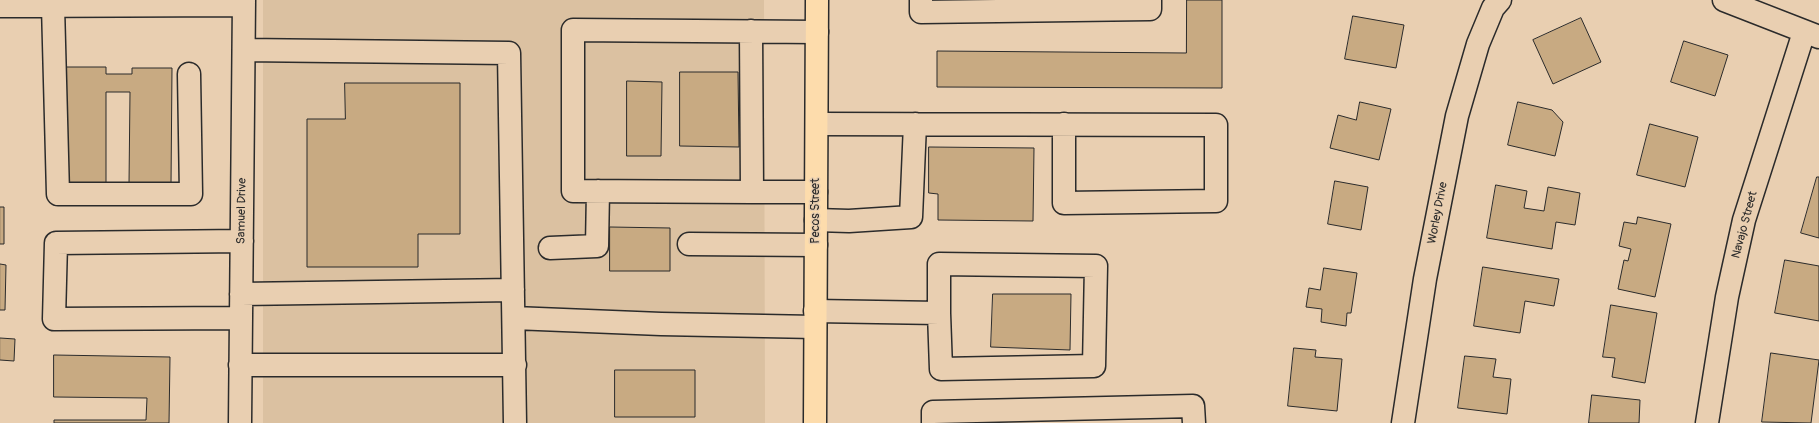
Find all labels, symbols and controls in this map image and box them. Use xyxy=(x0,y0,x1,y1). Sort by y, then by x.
street label: Samuel Drive xyxy=(234,178,250,244)
street label: Pecos Street xyxy=(809,178,823,244)
street label: Worley Drive xyxy=(1425,181,1451,245)
street label: Navajo Street xyxy=(1729,190,1761,260)

